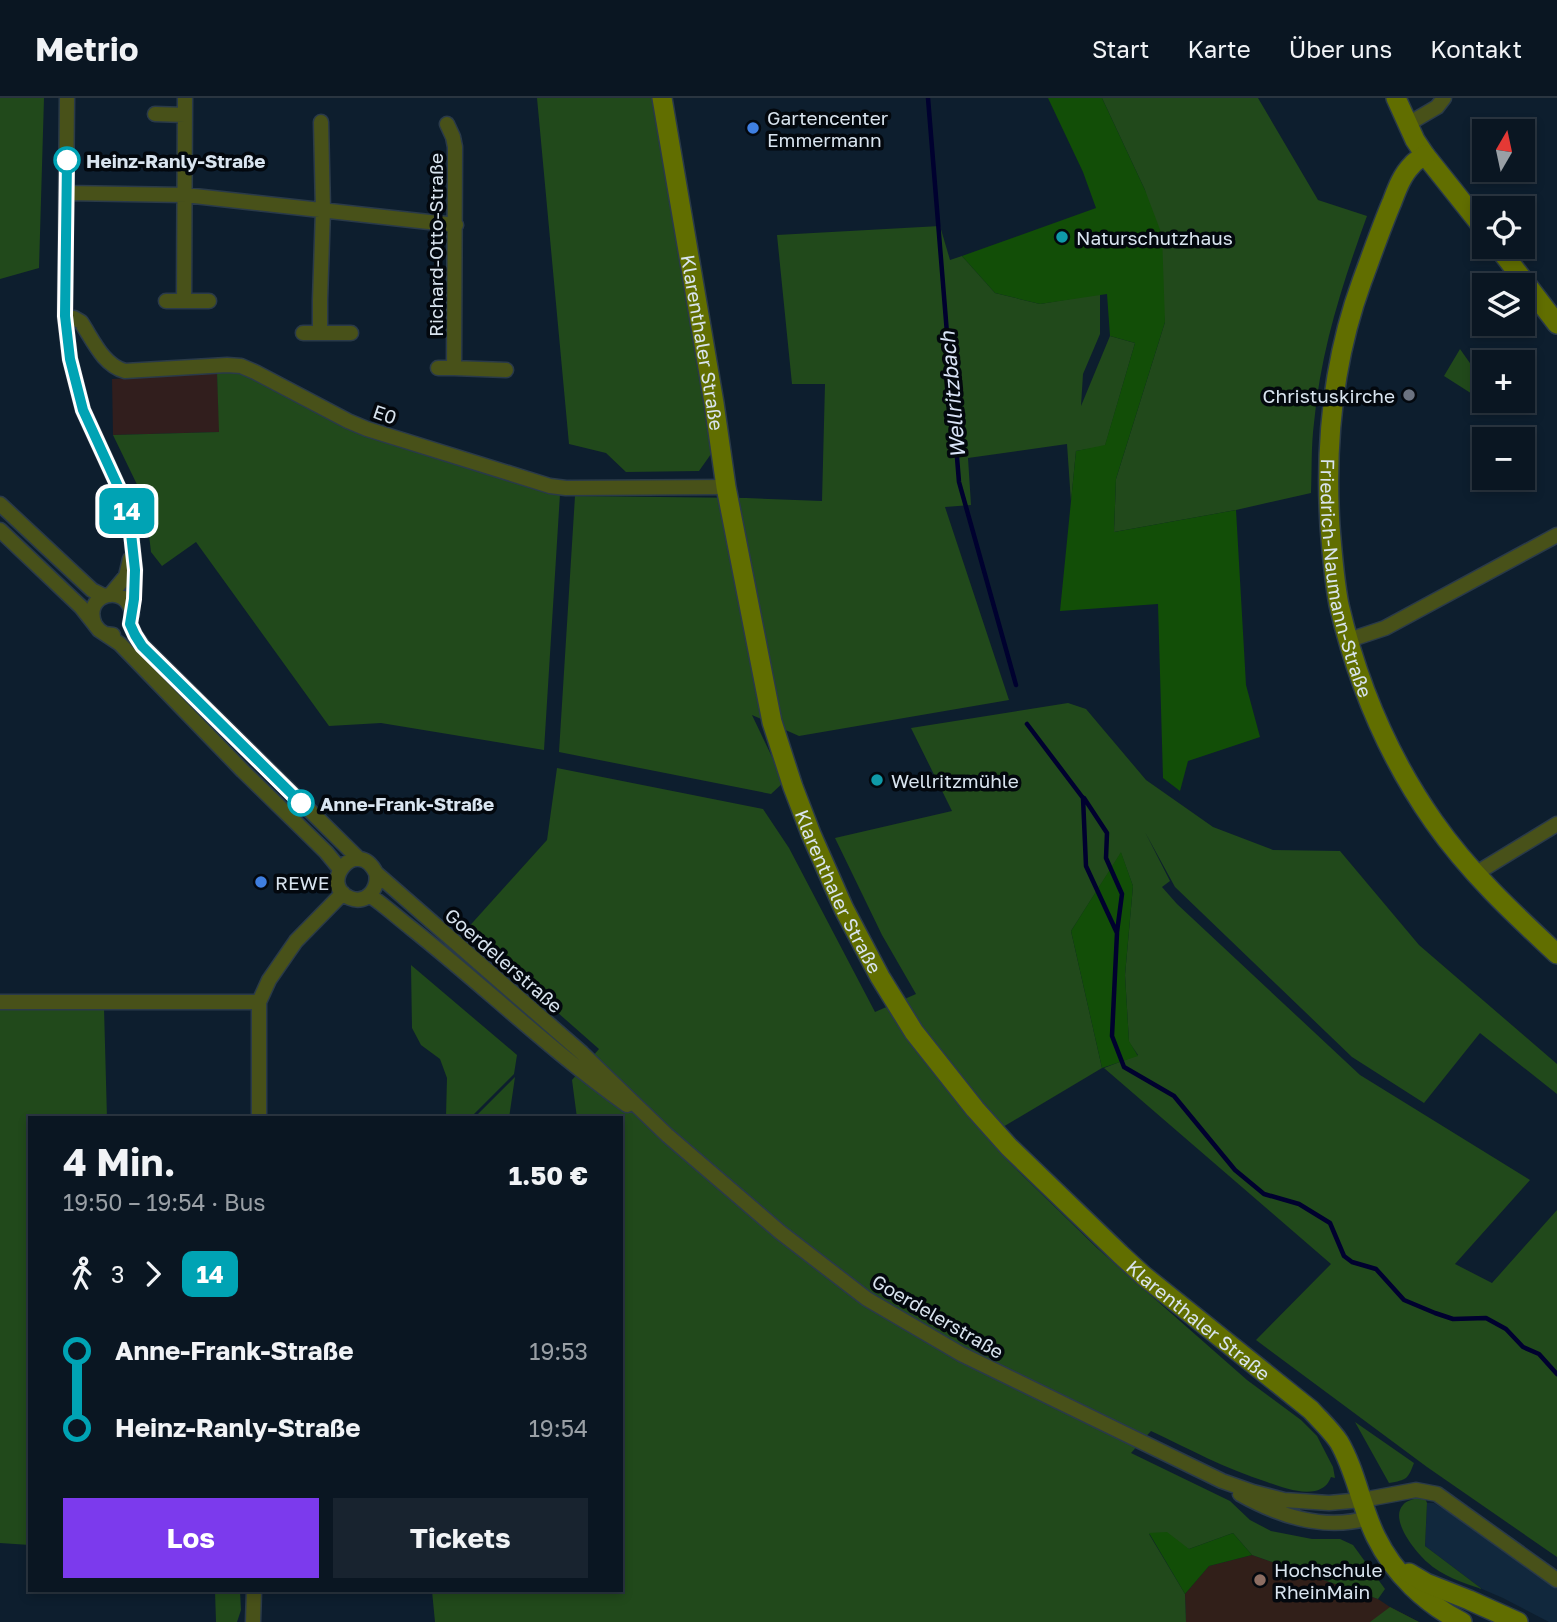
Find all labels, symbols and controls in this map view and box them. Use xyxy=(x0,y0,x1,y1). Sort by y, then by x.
text: Metrio xyxy=(35,29,139,68)
text: Start xyxy=(1092,34,1149,63)
text: Karte xyxy=(1187,34,1251,63)
text: Über uns xyxy=(1289,34,1392,63)
text: Kontakt xyxy=(1430,34,1522,63)
place label: Gartencenter Emmermann xyxy=(767,106,889,151)
north arrow xyxy=(1472,119,1535,182)
map controls xyxy=(1472,119,1535,490)
marker: Gartencenter Emmermann xyxy=(745,120,761,136)
marker: Heinz-Ranly-Straße xyxy=(54,147,80,173)
place label: Heinz-Ranly-Straße xyxy=(86,149,265,172)
street label: Richard-Otto-Straße xyxy=(424,153,447,337)
button: locate xyxy=(1472,196,1535,259)
place label: Naturschutzhaus xyxy=(1076,226,1233,249)
marker: Naturschutzhaus xyxy=(1054,229,1070,245)
street label: Klarenthaler Straße xyxy=(677,253,729,432)
button: layers xyxy=(1472,273,1535,336)
water label: Wellritzbach xyxy=(933,329,971,460)
button: + xyxy=(1472,350,1535,413)
place label: Christuskirche xyxy=(1263,384,1395,407)
marker: Christuskirche xyxy=(1401,387,1417,403)
street label: E0 xyxy=(370,399,400,429)
button: − xyxy=(1472,427,1535,490)
street label: Friedrich-Naumann-Straße xyxy=(1317,458,1378,700)
line badge: 14 xyxy=(96,488,158,534)
text: 14 xyxy=(113,496,141,525)
place label: Wellritzmühle xyxy=(891,769,1019,792)
marker: Wellritzmühle xyxy=(869,772,885,788)
marker: Anne-Frank-Straße xyxy=(288,790,314,816)
place label: Anne-Frank-Straße xyxy=(320,792,494,815)
street label: Klarenthaler Straße xyxy=(791,806,887,977)
place label: REWE xyxy=(275,871,329,894)
marker: REWE xyxy=(253,874,269,890)
street label: Goerdelerstraße xyxy=(441,903,567,1017)
text: 4 Min. xyxy=(63,1139,176,1184)
text: 1.50 € xyxy=(509,1160,588,1191)
text: 19:50 – 19:54 · Bus xyxy=(63,1188,266,1216)
icon: walk xyxy=(63,1255,101,1293)
icon: forward xyxy=(134,1255,172,1293)
street label: Klarenthaler Straße xyxy=(1122,1255,1275,1385)
text: 14 xyxy=(196,1259,224,1288)
text: 3 xyxy=(111,1260,124,1288)
street label: Goerdelerstraße xyxy=(868,1269,1008,1363)
text: Anne-Frank-Straße xyxy=(115,1335,353,1366)
text: 19:53 xyxy=(529,1337,588,1365)
text: Heinz-Ranly-Straße xyxy=(115,1412,361,1443)
text: 19:54 xyxy=(529,1414,588,1442)
button: Los xyxy=(63,1498,319,1578)
button: Tickets xyxy=(333,1498,588,1578)
place label: Hochschule RheinMain xyxy=(1274,1558,1382,1603)
marker: Hochschule RheinMain xyxy=(1252,1572,1268,1588)

